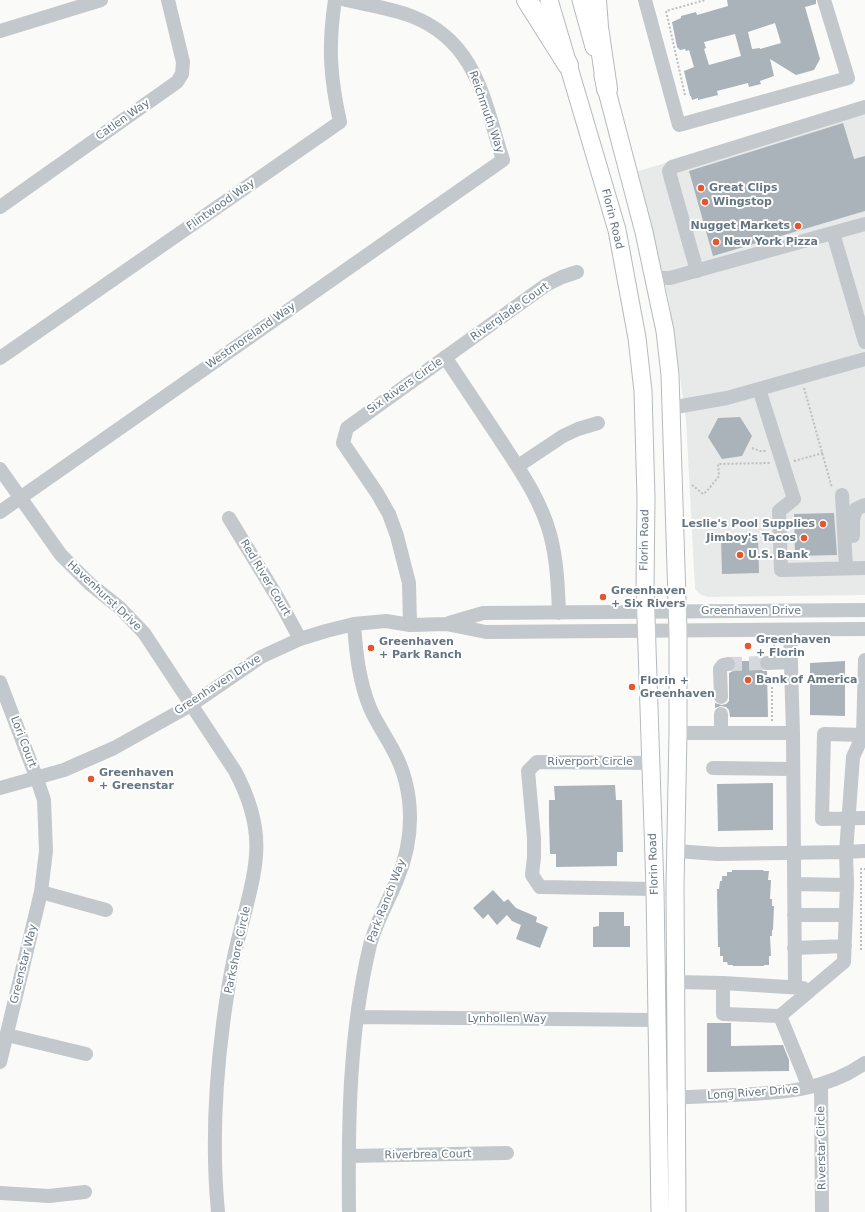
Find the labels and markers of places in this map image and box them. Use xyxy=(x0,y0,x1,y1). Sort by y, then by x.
place label: Great Clips xyxy=(709,181,777,195)
marker: Great Clips xyxy=(696,183,706,193)
place label: Wingstop xyxy=(713,195,772,209)
marker: Wingstop xyxy=(700,197,710,207)
place label: Nugget Markets xyxy=(691,219,790,233)
marker: Nugget Markets xyxy=(793,221,803,231)
place label: New York Pizza xyxy=(724,235,818,249)
marker: New York Pizza xyxy=(711,237,721,247)
place label: Leslie's Pool Supplies xyxy=(681,517,815,531)
marker: Leslie's Pool Supplies xyxy=(818,519,828,529)
place label: Jimboy's Tacos xyxy=(706,531,796,545)
marker: Jimboy's Tacos xyxy=(799,533,809,543)
place label: U.S. Bank xyxy=(748,548,808,562)
marker: U.S. Bank xyxy=(735,550,745,560)
place label: Greenhaven + Six Rivers xyxy=(611,584,686,610)
marker: Greenhaven + Six Rivers xyxy=(598,592,608,602)
place label: Greenhaven + Florin xyxy=(756,633,831,659)
place label: Greenhaven + Park Ranch xyxy=(379,635,462,661)
marker: Greenhaven + Florin xyxy=(743,641,753,651)
marker: Greenhaven + Park Ranch xyxy=(366,643,376,653)
place label: Bank of America xyxy=(756,673,858,687)
place label: Florin + Greenhaven xyxy=(640,674,715,700)
marker: Bank of America xyxy=(743,675,753,685)
marker: Florin + Greenhaven xyxy=(627,682,637,692)
place label: Greenhaven + Greenstar xyxy=(99,766,174,792)
marker: Greenhaven + Greenstar xyxy=(86,774,96,784)

